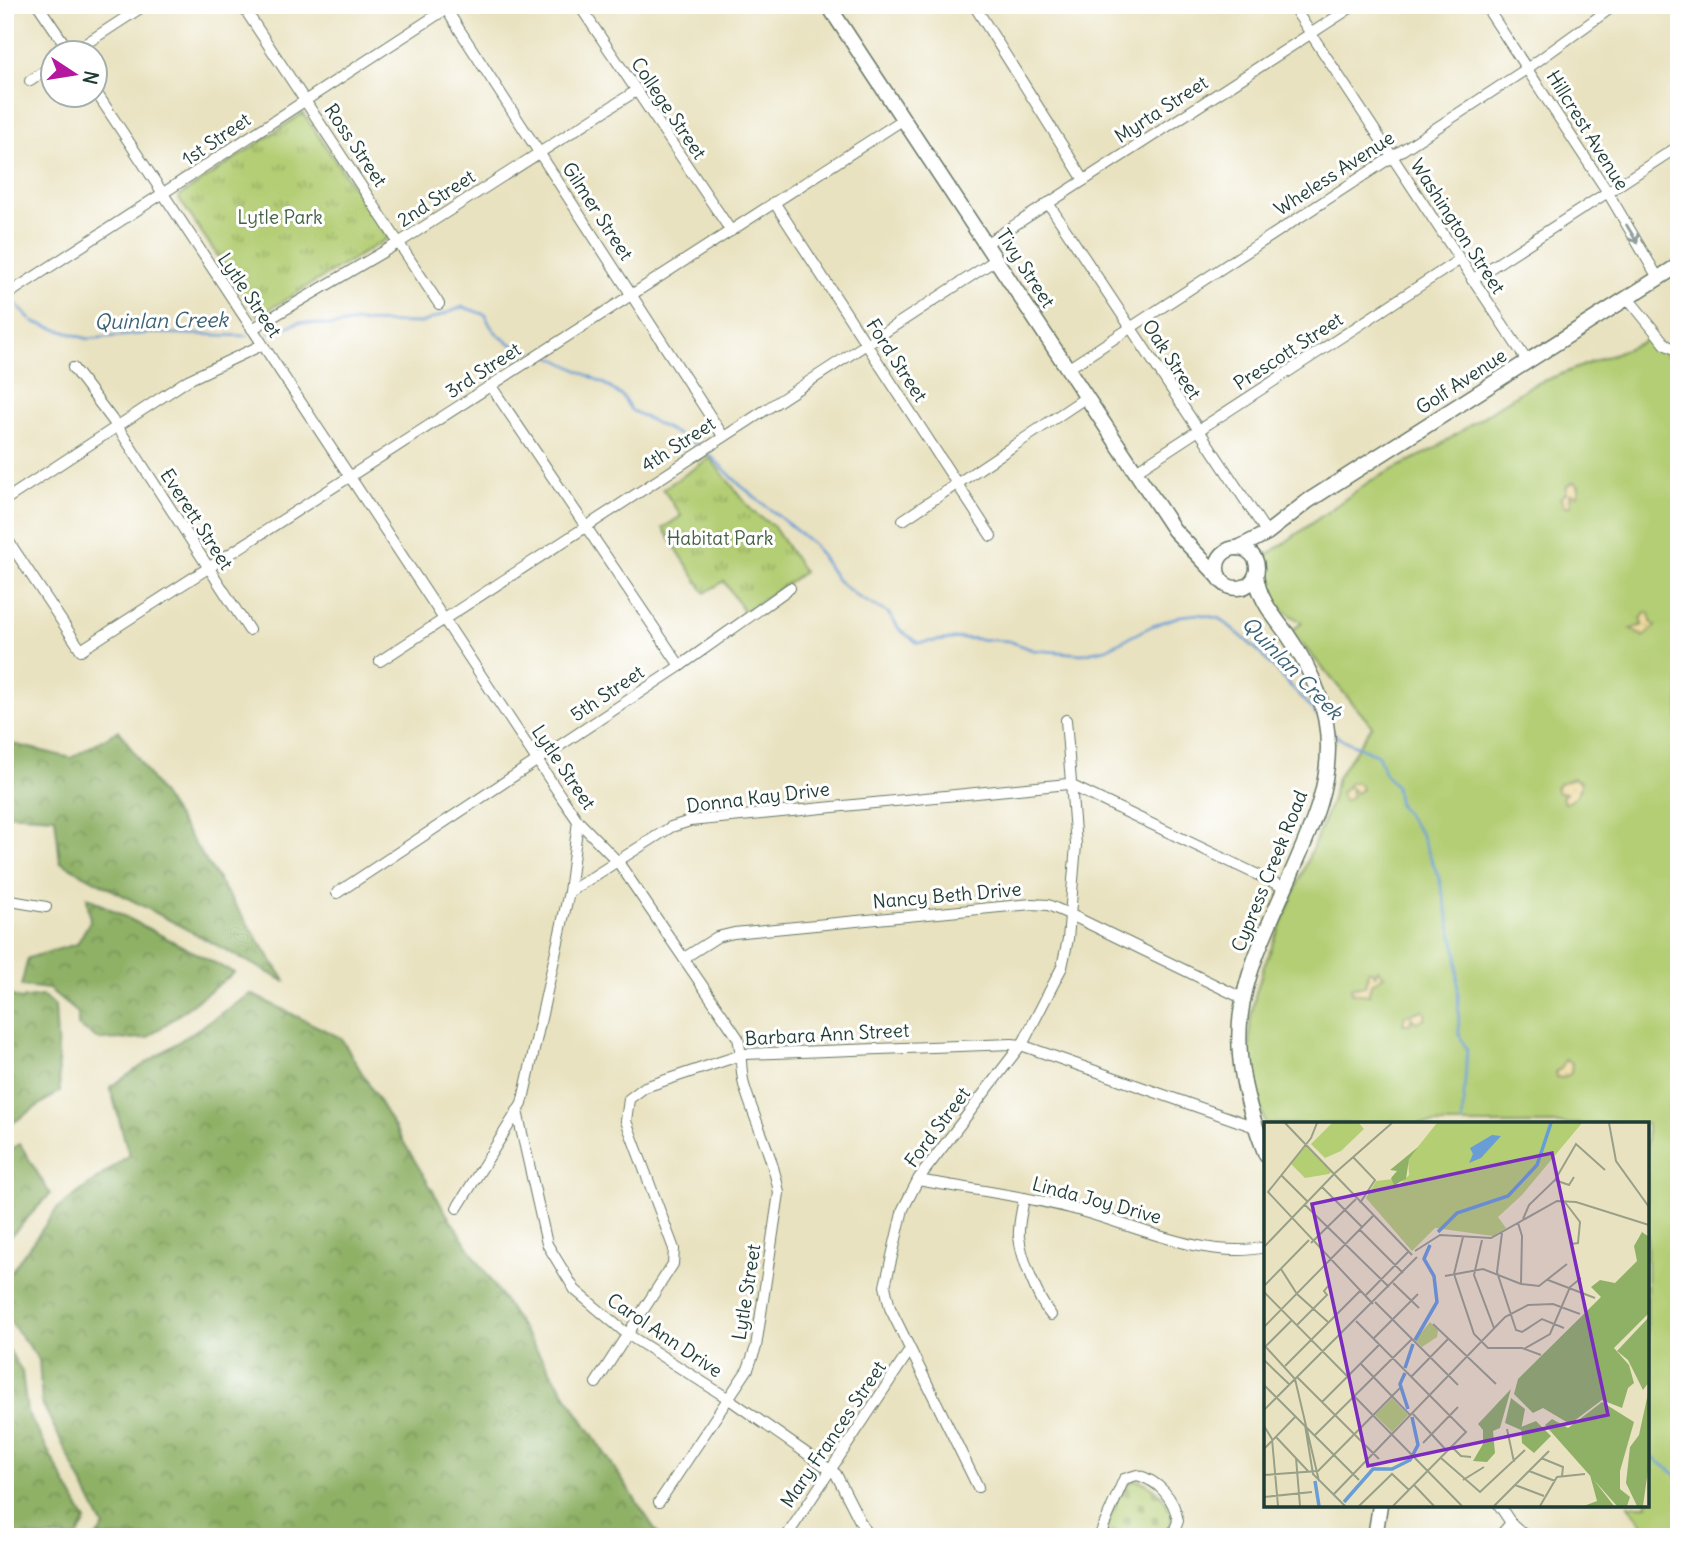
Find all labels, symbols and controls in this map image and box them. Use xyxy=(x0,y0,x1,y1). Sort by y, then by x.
north arrow xyxy=(38,38,108,108)
street label: College Street xyxy=(626,52,712,164)
street label: Hillcrest Avenue xyxy=(1542,66,1634,194)
text: N xyxy=(78,69,104,86)
street label: Myrta Street xyxy=(1110,70,1212,148)
street label: Ross Street xyxy=(319,99,393,191)
street label: 1st Street xyxy=(177,107,255,171)
street label: Wheless Avenue xyxy=(1269,125,1399,221)
street label: Washington Street xyxy=(1405,154,1511,298)
street label: Gilmer Street xyxy=(557,157,639,265)
street label: 2nd Street xyxy=(393,164,479,232)
park label: Lytle Park xyxy=(237,205,323,229)
one-way arrow xyxy=(1625,223,1639,243)
street label: Tivy Street xyxy=(992,224,1060,312)
street label: Lytle Street xyxy=(213,248,287,342)
water label: Quinlan Creek xyxy=(94,306,229,335)
street label: Prescott Street xyxy=(1229,307,1347,395)
street label: Ford Street xyxy=(861,314,933,406)
street label: Oak Street xyxy=(1137,315,1207,403)
street label: 3rd Street xyxy=(441,337,525,403)
street label: Golf Avenue xyxy=(1411,343,1511,419)
street label: 4th Street xyxy=(636,411,720,477)
street label: Everett Street xyxy=(155,464,239,574)
park label: Habitat Park xyxy=(667,526,774,550)
water label: Quinlan Creek xyxy=(1236,610,1349,726)
street label: 5th Street xyxy=(566,660,648,726)
street label: Lytle Street xyxy=(527,720,601,814)
street label: Donna Kay Drive xyxy=(685,776,831,818)
street label: Cypress Creek Road xyxy=(1226,787,1312,955)
street label: Nancy Beth Drive xyxy=(872,877,1022,913)
street label: Barbara Ann Street xyxy=(744,1018,910,1050)
street label: Ford Street xyxy=(899,1082,975,1172)
inset map xyxy=(1264,1122,1649,1507)
street label: Linda Joy Drive xyxy=(1030,1171,1164,1229)
street label: Lytle Street xyxy=(727,1242,765,1342)
street label: Carol Ann Drive xyxy=(603,1288,727,1382)
street label: Mary Frances Street xyxy=(775,1356,891,1512)

